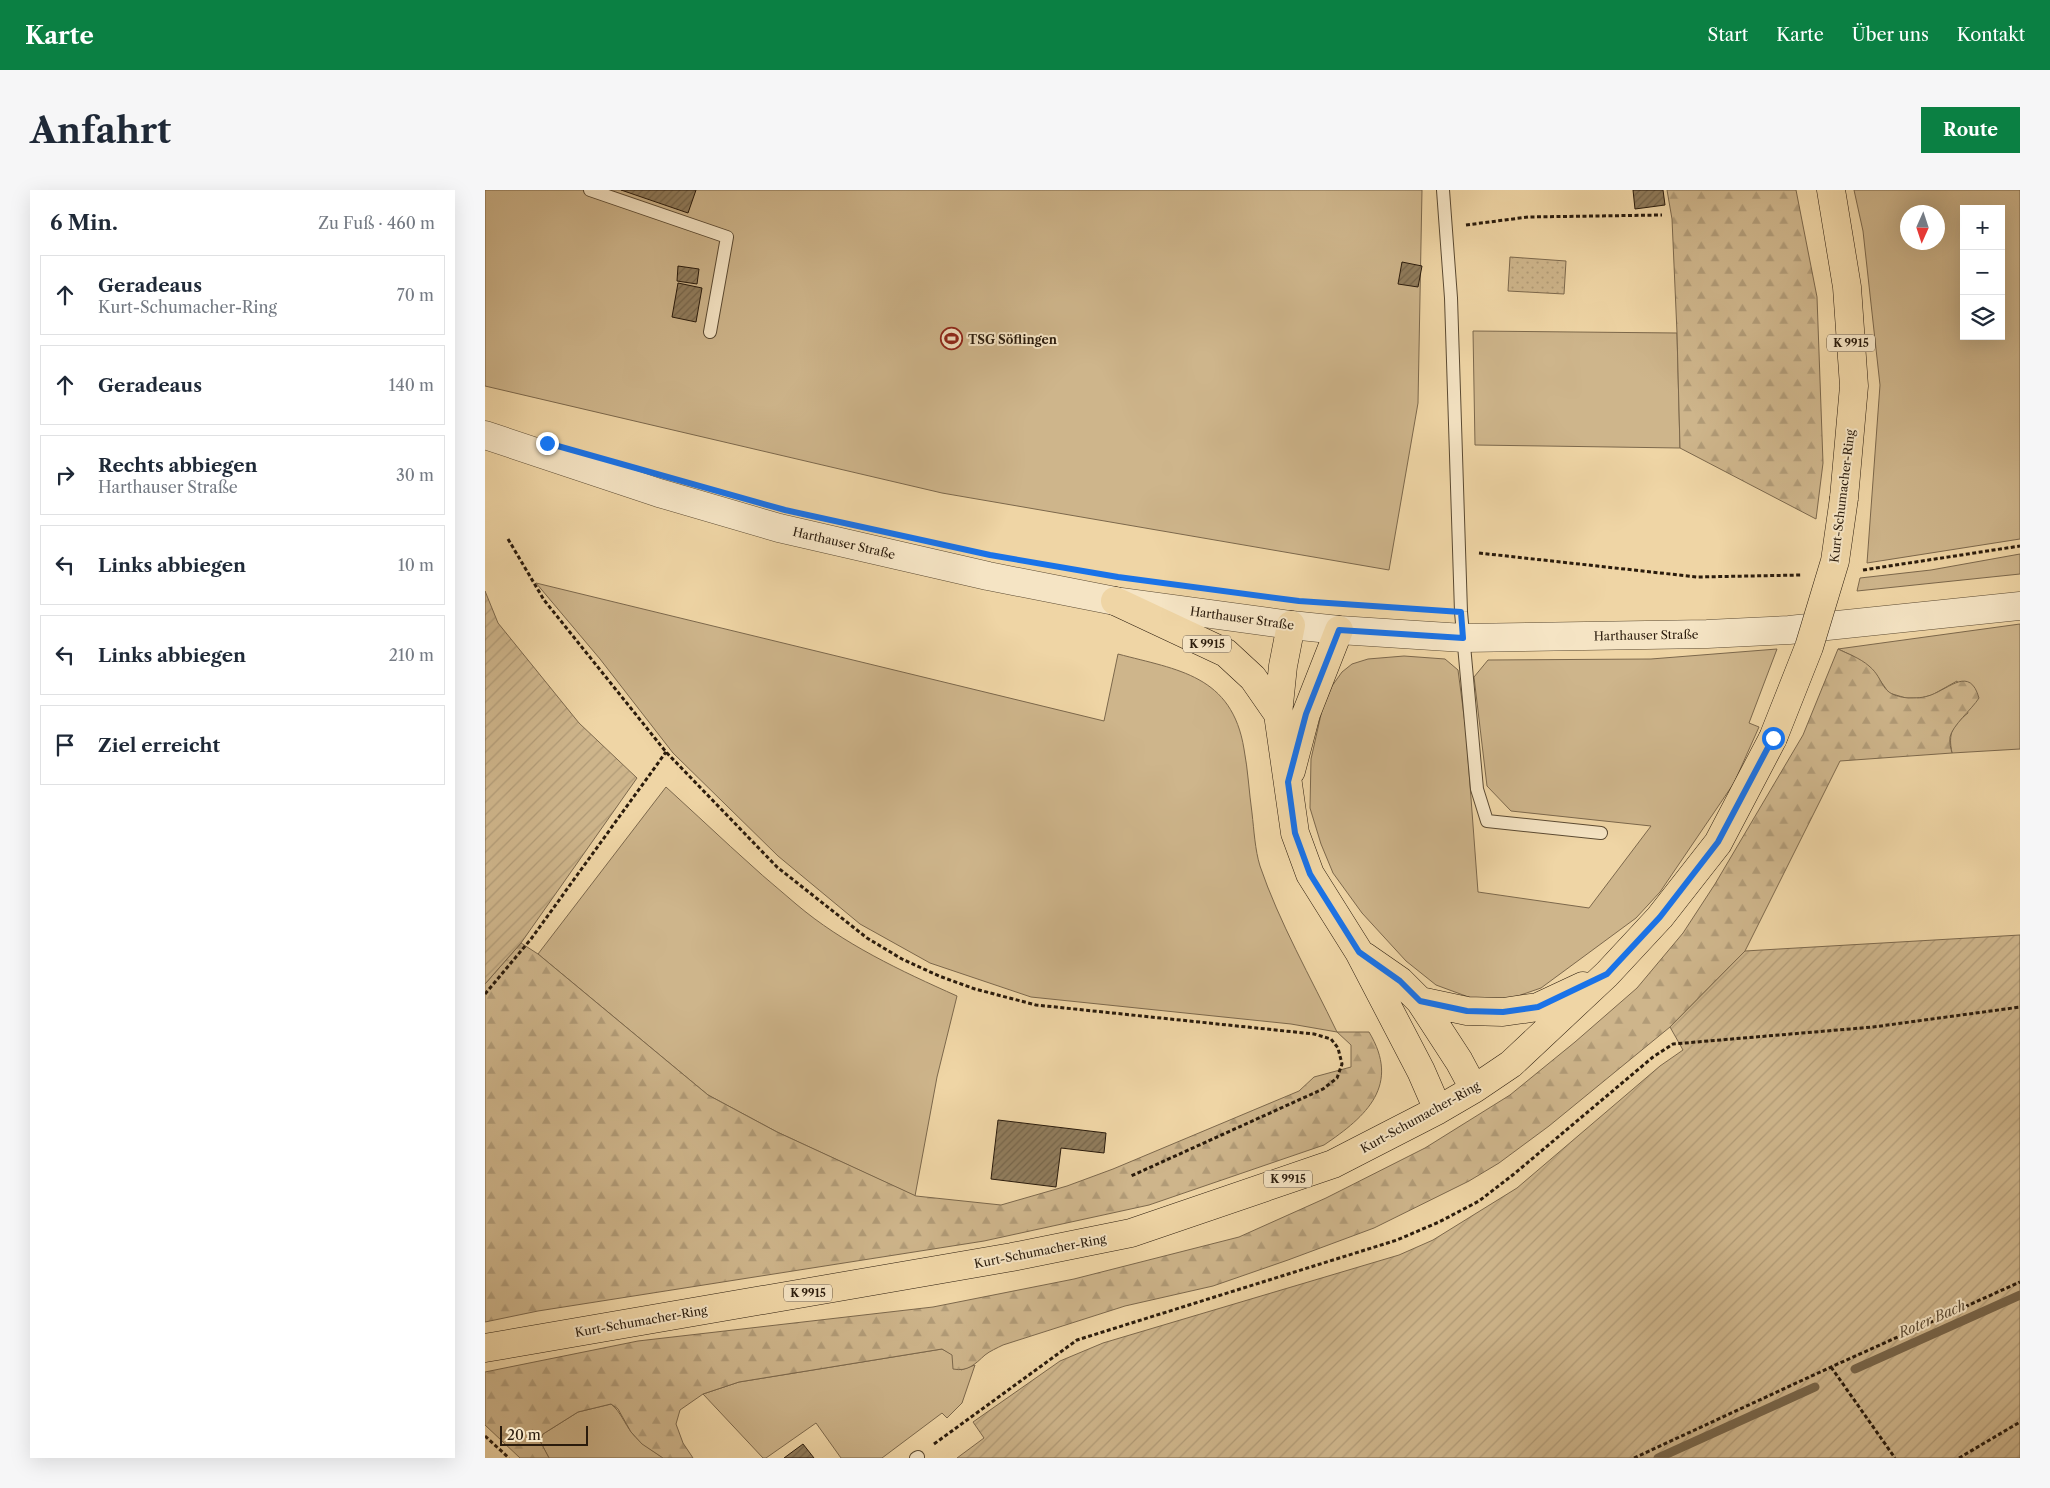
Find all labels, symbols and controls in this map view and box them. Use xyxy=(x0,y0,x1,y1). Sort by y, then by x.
text: Karte xyxy=(25,21,94,50)
text: Start xyxy=(1708,24,1748,46)
text: Karte xyxy=(1776,24,1824,46)
text: Über uns xyxy=(1852,24,1929,46)
text: Kontakt xyxy=(1957,24,2025,46)
button: Route xyxy=(1921,107,2020,153)
text: Anfahrt xyxy=(30,109,171,152)
north arrow xyxy=(1900,205,1945,250)
map controls xyxy=(1960,205,2005,340)
button: + xyxy=(1960,205,2005,250)
text: 6 Min. xyxy=(50,210,118,235)
text: Zu Fuß · 460 m xyxy=(318,213,435,233)
button: − xyxy=(1960,250,2005,295)
text: Geradeaus xyxy=(98,274,202,297)
icon: ahead xyxy=(51,281,79,309)
text: 70 m xyxy=(397,285,434,305)
button: layers xyxy=(1960,295,2005,340)
text: Kurt-Schumacher-Ring xyxy=(98,297,277,317)
sports icon: TSG Söflingen xyxy=(940,327,964,351)
place label: TSG Söflingen xyxy=(968,332,1058,347)
road number: K 9915 xyxy=(1827,334,1875,352)
icon: ahead xyxy=(51,371,79,399)
text: Geradeaus xyxy=(98,374,202,397)
text: 140 m xyxy=(389,375,434,395)
street label: Kurt-Schumacher-Ring xyxy=(1826,428,1858,563)
route end xyxy=(536,432,559,455)
text: Rechts abbiegen xyxy=(98,454,258,477)
icon: right xyxy=(51,461,79,489)
text: 30 m xyxy=(396,465,434,485)
text: Harthauser Straße xyxy=(98,477,238,497)
street label: Harthauser Straße xyxy=(791,524,897,562)
icon: left xyxy=(51,551,79,579)
text: Links abbiegen xyxy=(98,554,246,577)
text: 10 m xyxy=(398,555,434,575)
street label: Harthauser Straße xyxy=(1189,603,1295,633)
street label: Harthauser Straße xyxy=(1593,627,1699,643)
road number: K 9915 xyxy=(1183,636,1231,652)
icon: left xyxy=(51,641,79,669)
text: Links abbiegen xyxy=(98,644,246,667)
text: 210 m xyxy=(389,645,434,665)
route start xyxy=(1762,727,1785,750)
icon: arrive xyxy=(51,731,79,759)
text: Ziel erreicht xyxy=(98,734,220,757)
street label: Kurt-Schumacher-Ring xyxy=(1358,1078,1483,1156)
road number: K 9915 xyxy=(1264,1171,1312,1188)
street label: Kurt-Schumacher-Ring xyxy=(973,1231,1108,1271)
road number: K 9915 xyxy=(784,1284,832,1302)
water label: Roter Bach xyxy=(1895,1296,1968,1342)
street label: Kurt-Schumacher-Ring xyxy=(574,1302,709,1340)
scale bar xyxy=(500,1423,587,1446)
text: 20 m xyxy=(507,1426,541,1444)

